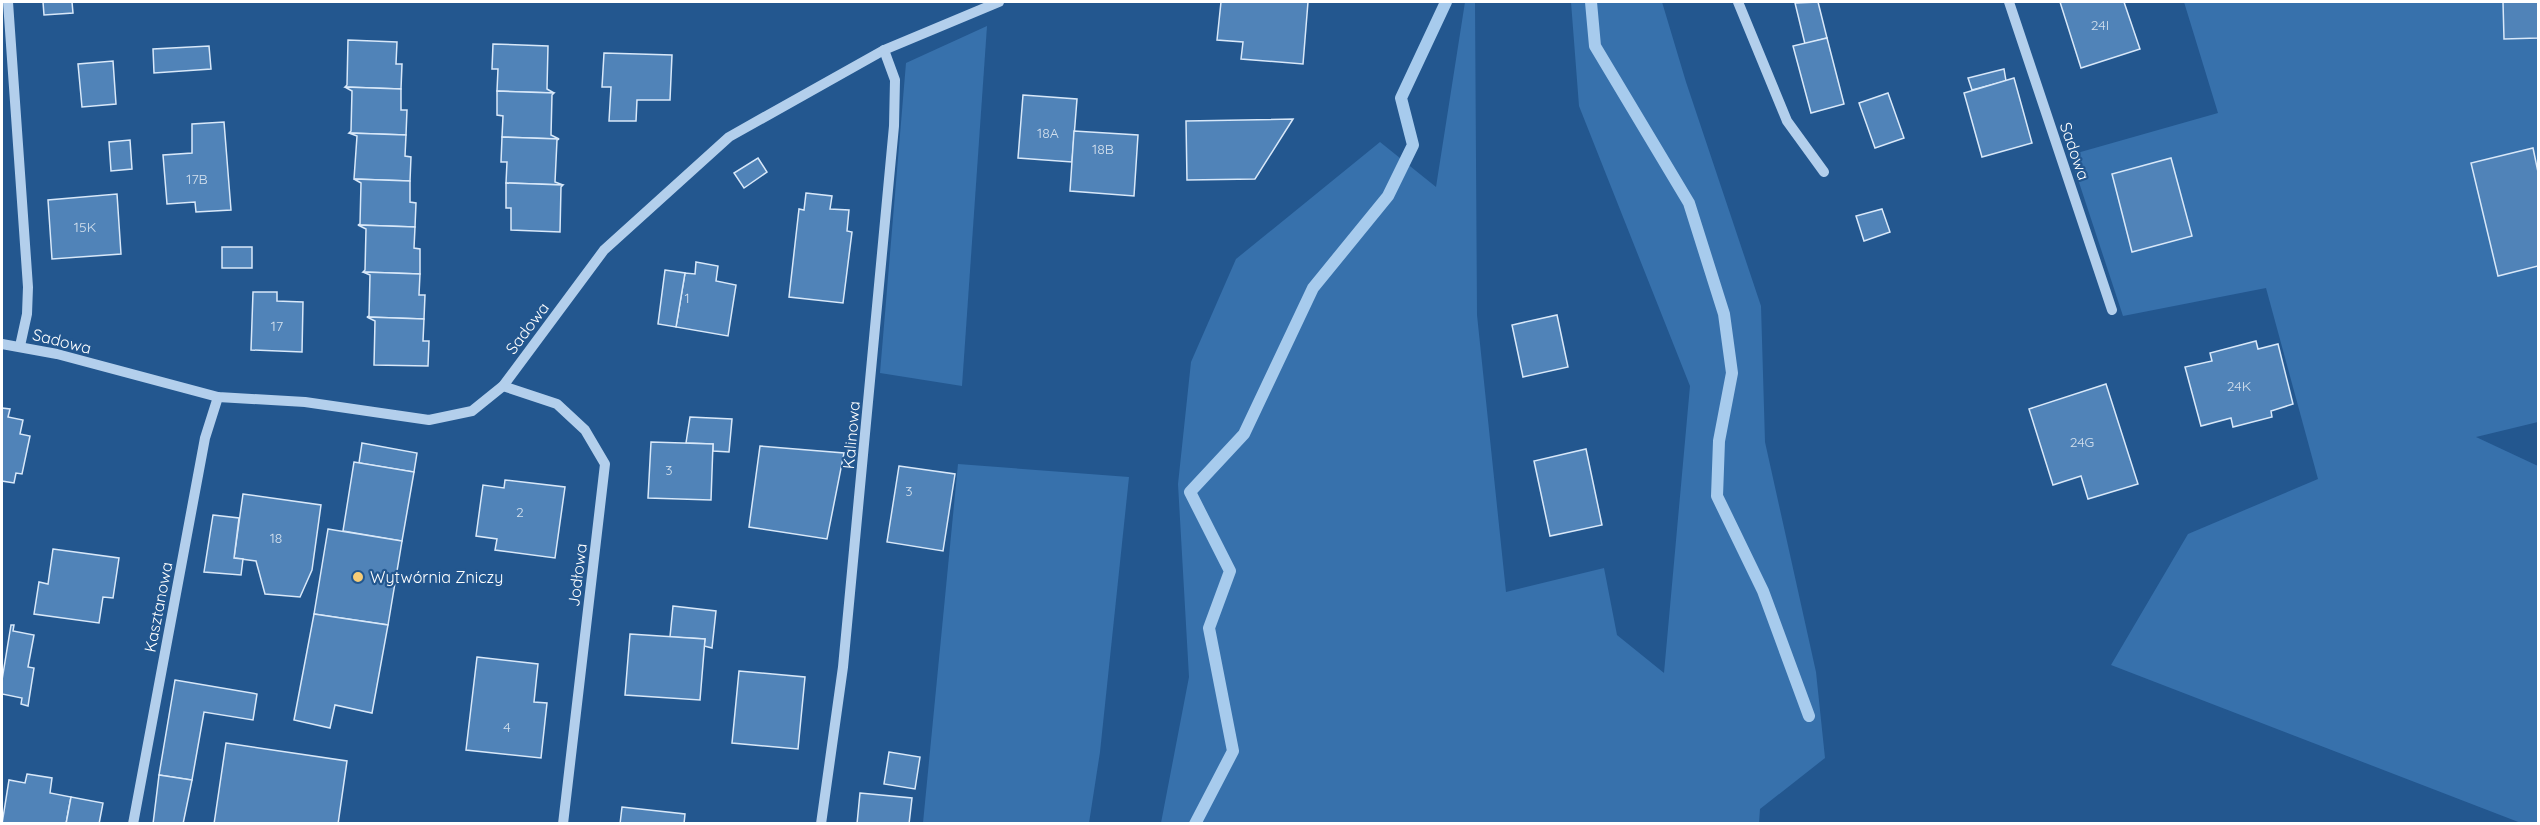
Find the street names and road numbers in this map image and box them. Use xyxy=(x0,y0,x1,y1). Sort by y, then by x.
street label: Sadowa xyxy=(2056,119,2094,183)
street label: Sadowa xyxy=(501,298,553,358)
street label: Sadowa xyxy=(31,324,93,358)
street label: Kalinowa xyxy=(838,400,864,470)
street label: Jodłowa xyxy=(563,542,591,608)
street label: Kasztanowa xyxy=(139,560,177,654)

